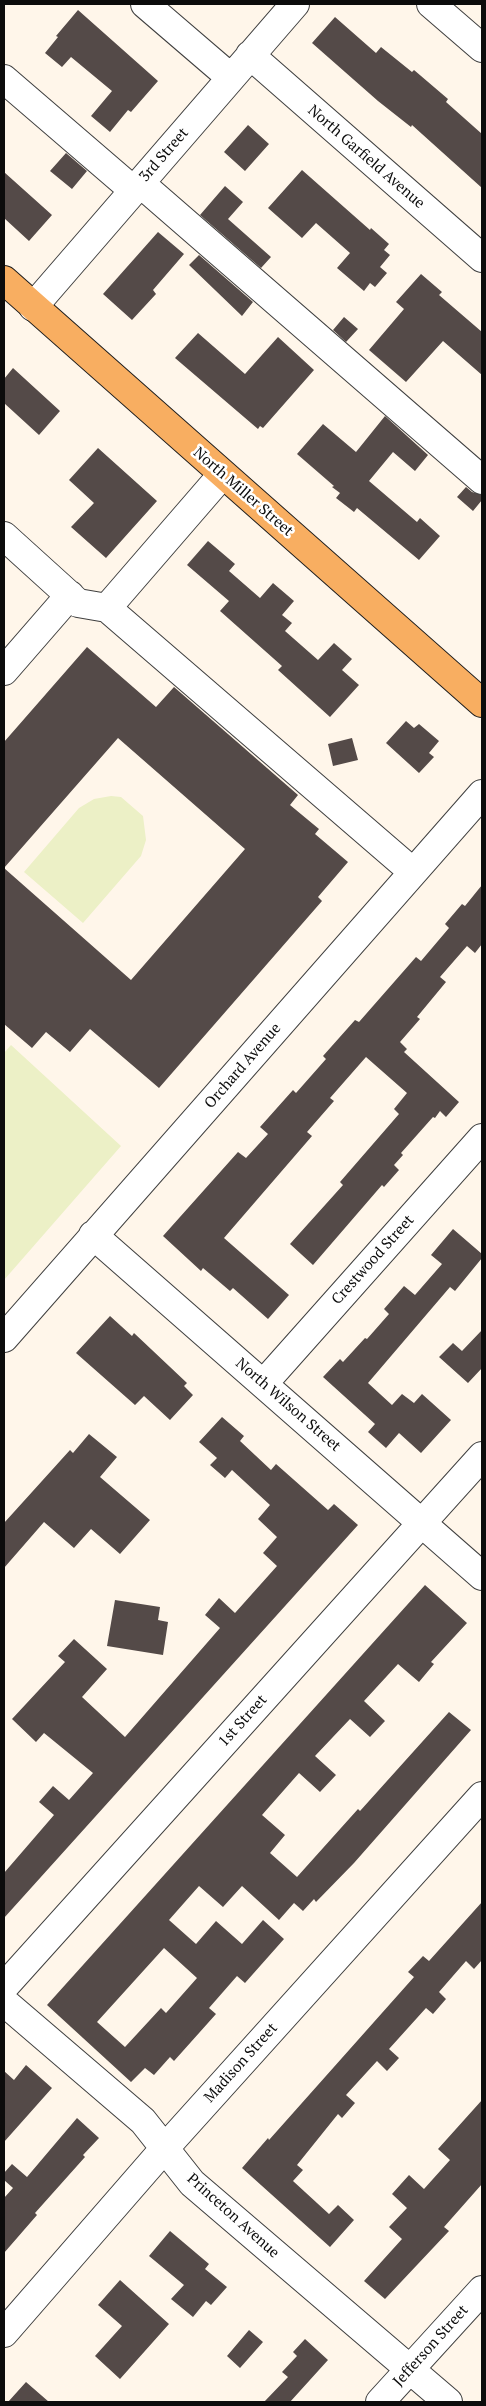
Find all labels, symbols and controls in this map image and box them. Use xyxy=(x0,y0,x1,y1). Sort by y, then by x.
street label: North Garfield Avenue xyxy=(304,101,428,213)
street label: 3rd Street xyxy=(136,124,192,186)
street label: North Miller Street xyxy=(189,444,297,540)
street label: Orchard Avenue xyxy=(201,1020,285,1112)
street label: Crestwood Street xyxy=(328,1211,418,1309)
street label: North Wilson Street xyxy=(232,1354,344,1456)
street label: 1st Street xyxy=(215,1691,271,1751)
street label: Madison Street xyxy=(201,2020,281,2106)
street label: Princeton Avenue xyxy=(183,2170,283,2262)
street label: Jefferson Street xyxy=(390,2302,472,2390)

